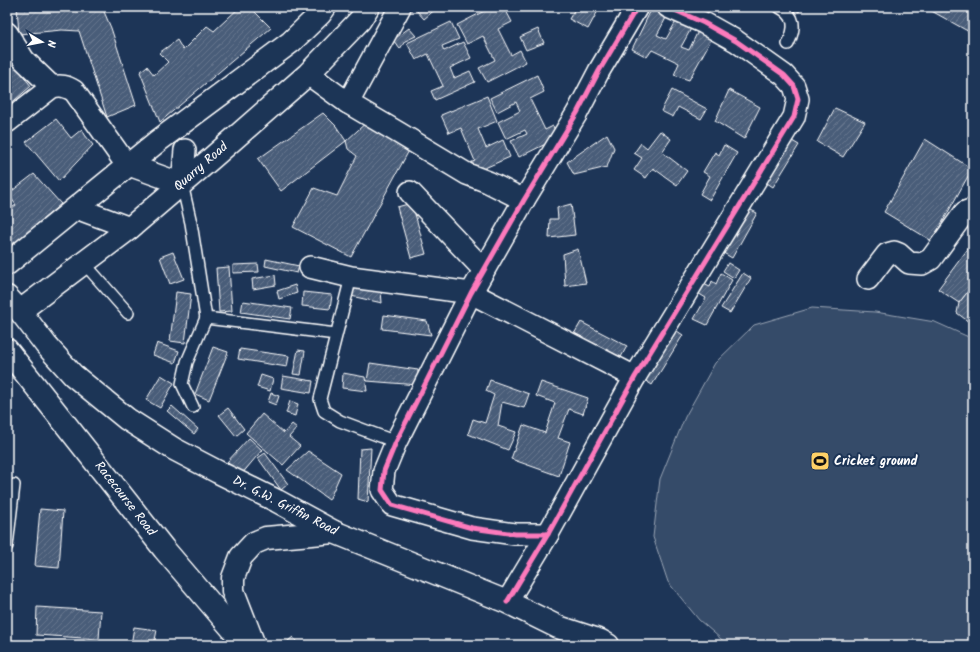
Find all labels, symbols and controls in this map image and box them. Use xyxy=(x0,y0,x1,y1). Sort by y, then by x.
north arrow xyxy=(22,22,62,62)
text: N xyxy=(41,39,60,49)
street label: Quarry Road xyxy=(169,137,233,197)
sports icon: Cricket ground xyxy=(809,450,831,472)
place label: Cricket ground xyxy=(834,451,918,472)
street label: Racecourse Road xyxy=(89,457,161,541)
street label: Dr. G.W. Griffin Road xyxy=(229,470,342,542)

